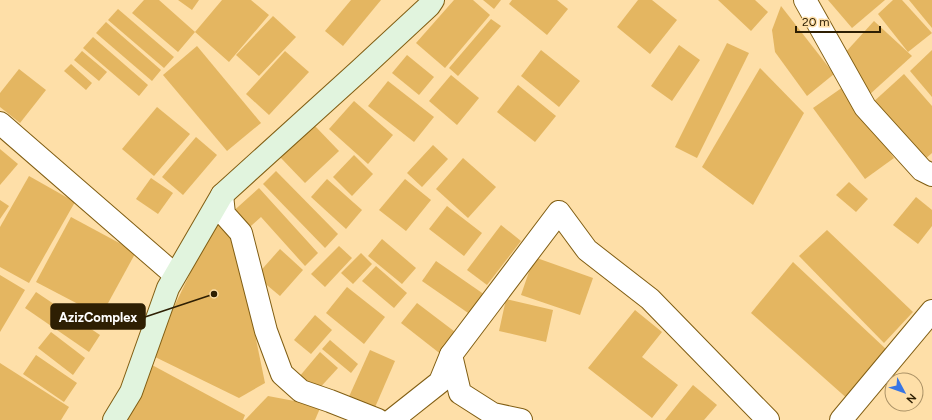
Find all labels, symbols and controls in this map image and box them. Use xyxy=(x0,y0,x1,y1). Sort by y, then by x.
scale bar xyxy=(796,8,880,34)
text: 20 m xyxy=(802,15,830,29)
callout: AzizComplex xyxy=(51,304,145,329)
text: AzizComplex xyxy=(59,310,137,325)
north arrow xyxy=(884,372,924,412)
text: N xyxy=(903,391,919,406)

